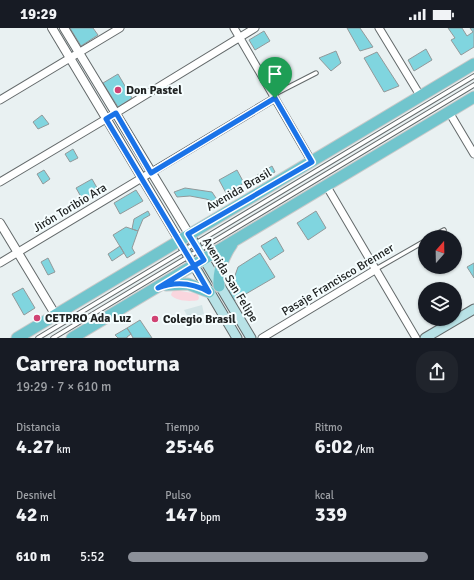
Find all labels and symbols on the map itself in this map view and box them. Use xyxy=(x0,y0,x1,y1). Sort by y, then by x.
pin xyxy=(258,57,292,98)
place label: Don Pastel xyxy=(126,83,182,98)
marker: Don Pastel xyxy=(113,85,123,95)
street label: Avenida Brasil xyxy=(204,165,275,215)
street label: Jirón Toribio Ara xyxy=(30,180,110,236)
north arrow xyxy=(418,230,462,274)
street label: Avenida San Felipe xyxy=(199,235,261,325)
street label: Pasaje Francisco Brenner xyxy=(279,240,397,320)
place label: CETPRO Ada Luz xyxy=(45,311,132,326)
place label: Colegio Brasil xyxy=(163,312,236,327)
marker: CETPRO Ada Luz xyxy=(32,313,42,323)
marker: Colegio Brasil xyxy=(150,314,160,324)

